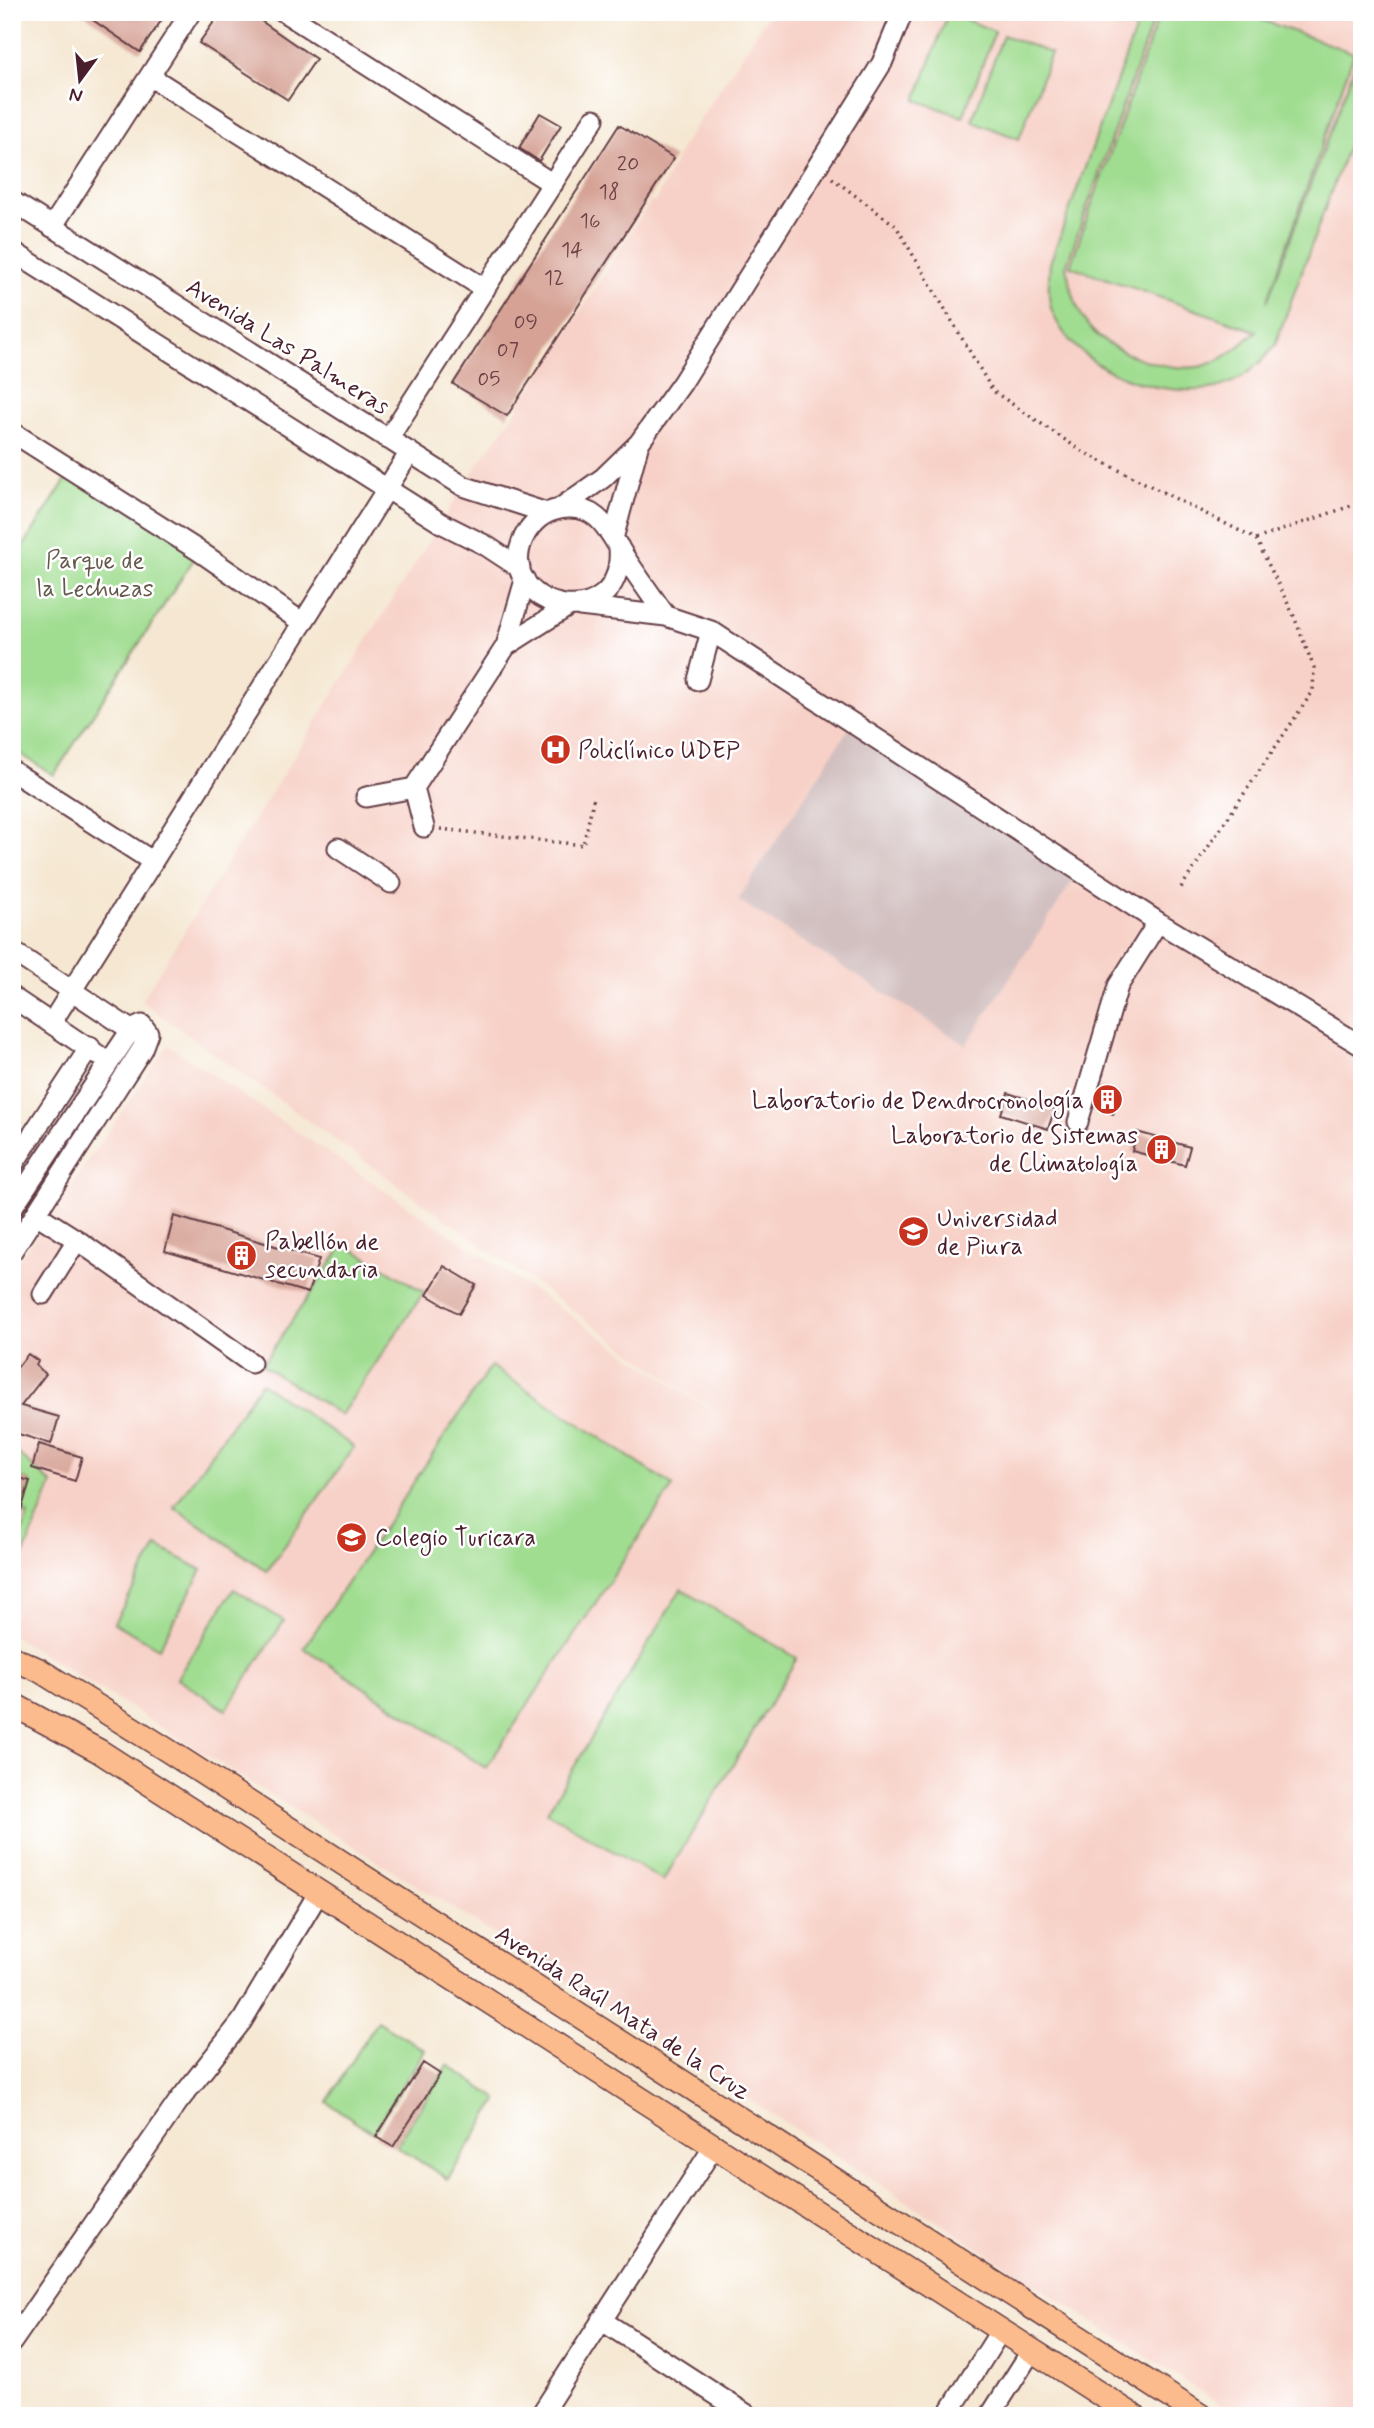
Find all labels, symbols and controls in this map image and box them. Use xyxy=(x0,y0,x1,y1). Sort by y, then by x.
north arrow xyxy=(46,46,116,116)
text: N xyxy=(67,81,85,109)
house number: 20 xyxy=(617,150,639,178)
house number: 18 xyxy=(599,178,619,206)
house number: 16 xyxy=(580,207,601,235)
house number: 14 xyxy=(561,236,583,264)
house number: 12 xyxy=(544,264,564,292)
street label: Avenida Las Palmeras xyxy=(180,272,395,423)
house number: 09 xyxy=(514,308,538,336)
house number: 07 xyxy=(497,336,519,364)
house number: 05 xyxy=(478,365,500,393)
park label: Parque de la Lechuzas xyxy=(37,546,154,605)
hospital icon: Policlínico UDEP xyxy=(538,733,572,767)
place label: Policlínico UDEP xyxy=(578,736,740,767)
building icon: Laboratorio de Dendrocronología xyxy=(1090,1083,1124,1117)
place label: Laboratorio de Dendrocronología xyxy=(752,1086,1084,1119)
place label: Laboratorio de Sistemas de Climatología xyxy=(891,1121,1138,1180)
building icon: Laboratorio de Sistemas de Climatología xyxy=(1144,1132,1178,1166)
place label: Universidad de Piura xyxy=(937,1204,1058,1263)
school or university icon: Universidad de Piura xyxy=(897,1215,931,1249)
place label: Pabellón de secundaria xyxy=(265,1227,379,1286)
building icon: Pabellón de secundaria xyxy=(225,1238,259,1272)
school or university icon: Colegio Turicara xyxy=(335,1520,369,1554)
place label: Colegio Turicara xyxy=(375,1523,536,1556)
street label: Avenida Raúl Mata de la Cruz xyxy=(489,1919,756,2108)

